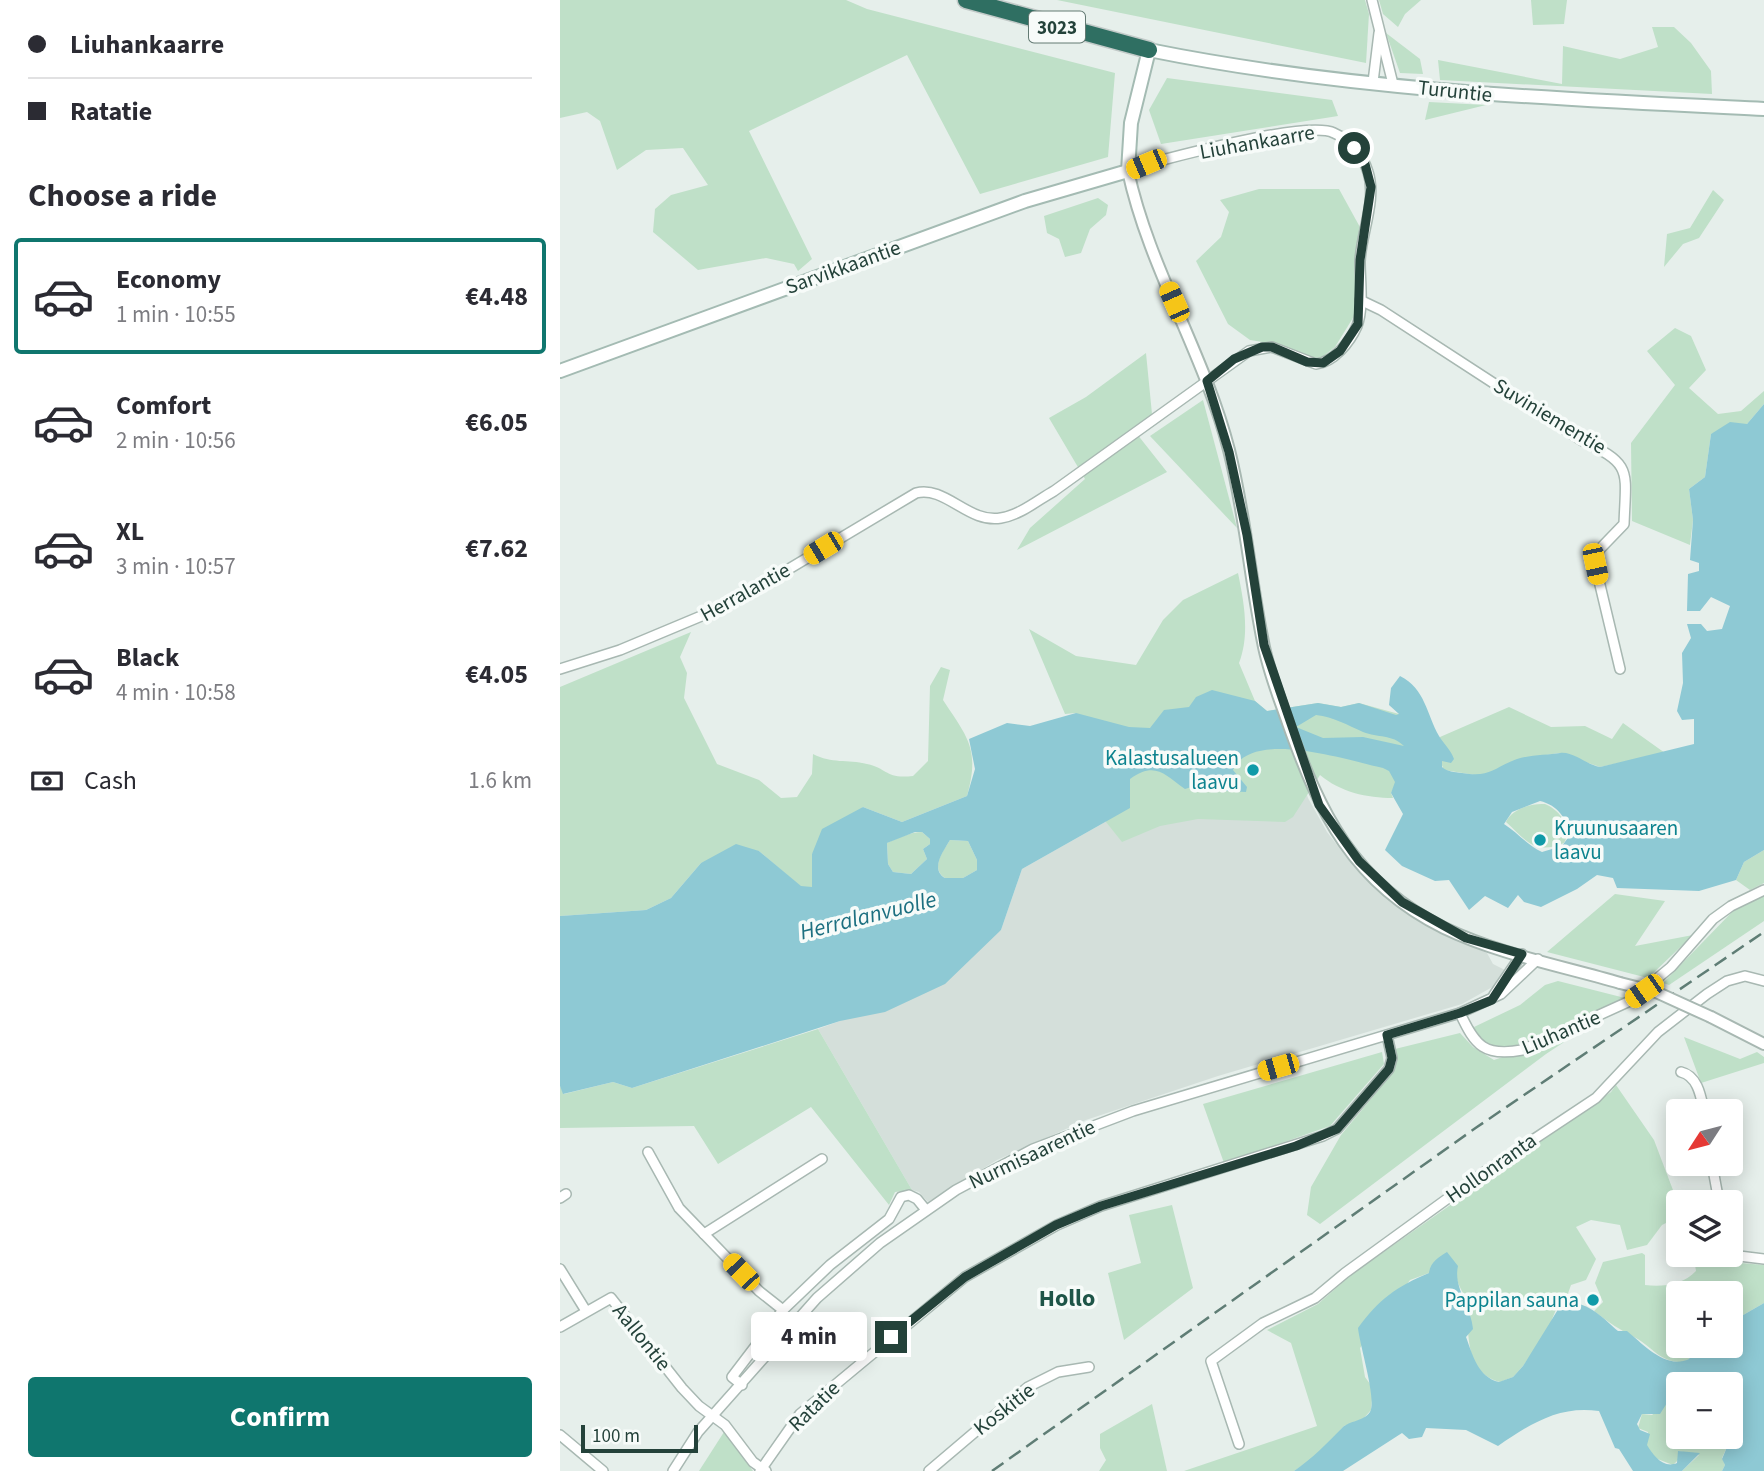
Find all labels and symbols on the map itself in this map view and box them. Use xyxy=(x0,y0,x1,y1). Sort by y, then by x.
road number: 3023 xyxy=(1029,12,1085,42)
street label: Turuntie xyxy=(1416,72,1494,110)
street label: Liuhankaarre xyxy=(1197,117,1317,167)
route start xyxy=(1338,132,1370,164)
car xyxy=(1123,146,1170,182)
street label: Sarvikkaantie xyxy=(781,232,905,302)
car xyxy=(1156,279,1193,325)
street label: Suviniementie xyxy=(1488,371,1612,461)
car xyxy=(800,528,847,568)
car xyxy=(1581,541,1610,587)
street label: Herralantie xyxy=(694,555,796,629)
place label: Kalastusalueen laavu xyxy=(1105,743,1239,797)
marker: Kalastusalueen laavu xyxy=(1245,762,1261,778)
place label: Kruunusaaren laavu xyxy=(1554,813,1678,867)
marker: Kruunusaaren laavu xyxy=(1532,832,1548,848)
water label: Herralanvuolle xyxy=(796,883,940,948)
car xyxy=(1621,970,1668,1012)
street label: Liuhantie xyxy=(1517,1002,1605,1062)
car xyxy=(1255,1051,1302,1083)
north arrow xyxy=(1666,1099,1743,1176)
street label: Nurmisaarentie xyxy=(964,1112,1100,1196)
street label: Hollonranta xyxy=(1439,1126,1543,1210)
car xyxy=(719,1250,764,1294)
district label: Hollo xyxy=(1039,1281,1095,1316)
place label: Pappilan sauna xyxy=(1444,1285,1579,1315)
marker: Pappilan sauna xyxy=(1585,1292,1601,1308)
street label: Aallontie xyxy=(606,1297,678,1377)
callout: 4 min xyxy=(751,1312,866,1362)
route end xyxy=(875,1321,907,1353)
street label: Ratatie xyxy=(781,1374,847,1438)
street label: Koskitie xyxy=(967,1376,1041,1442)
scale bar xyxy=(581,1422,698,1454)

